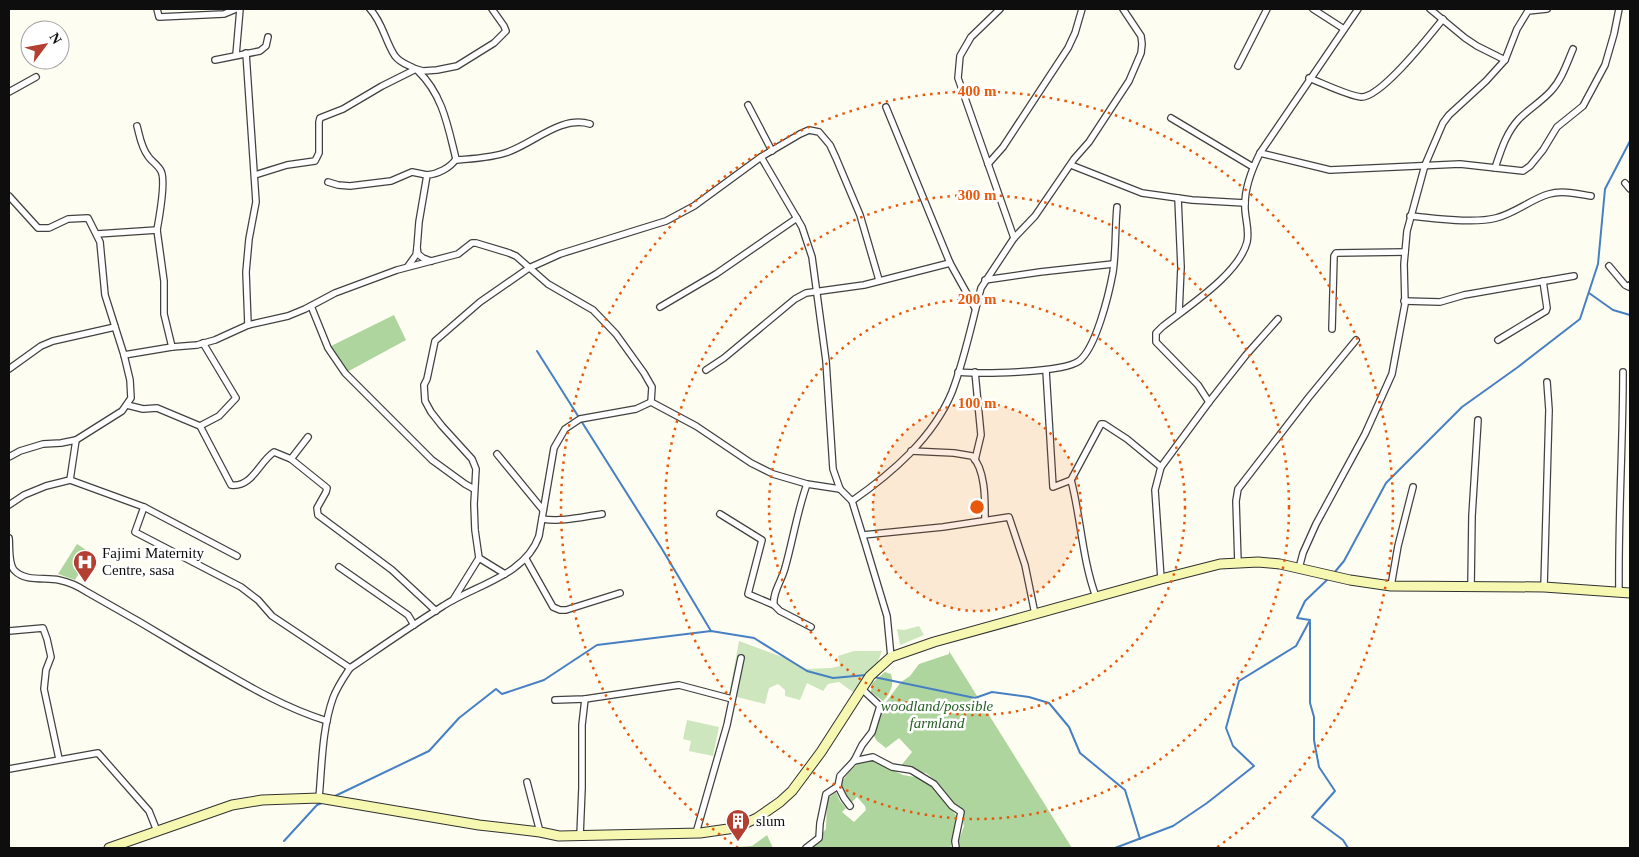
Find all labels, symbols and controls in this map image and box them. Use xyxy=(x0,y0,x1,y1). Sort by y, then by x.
north arrow xyxy=(20,20,70,70)
text: N xyxy=(47,30,65,47)
text: 400 m xyxy=(958,83,997,99)
text: 300 m xyxy=(958,187,997,203)
text: 200 m xyxy=(958,291,997,307)
text: 100 m xyxy=(958,395,997,411)
centre of rings xyxy=(968,498,986,516)
place label: Fajimi Maternity Centre, sasa xyxy=(102,545,205,578)
hospital icon: Fajimi Maternity Centre, sasa xyxy=(72,549,98,583)
park label: woodland/possible farmland xyxy=(881,698,994,731)
building icon: slum xyxy=(725,808,751,842)
place label: slum xyxy=(756,813,786,829)

